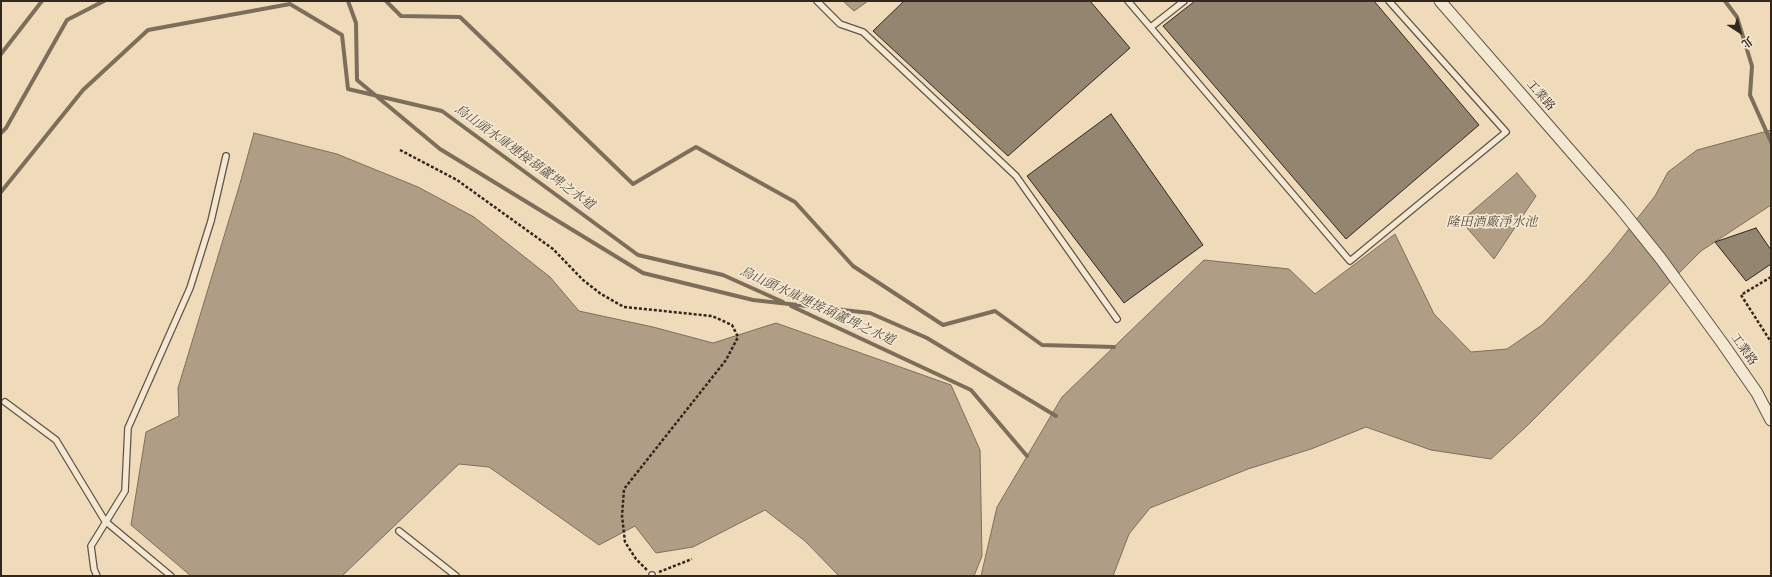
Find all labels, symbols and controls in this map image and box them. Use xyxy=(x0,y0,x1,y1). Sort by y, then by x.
north arrow xyxy=(1720,12,1760,52)
text: 北 xyxy=(1738,33,1756,51)
street label: 工業路 xyxy=(1523,78,1557,114)
water label: 烏山頭水庫連接葫蘆埤之水道 xyxy=(451,102,597,214)
water label: 隆田酒廠淨水池 xyxy=(1447,215,1537,231)
water label: 烏山頭水庫連接葫蘆埤之水道 xyxy=(737,264,897,350)
street label: 工業路 xyxy=(1727,331,1759,369)

